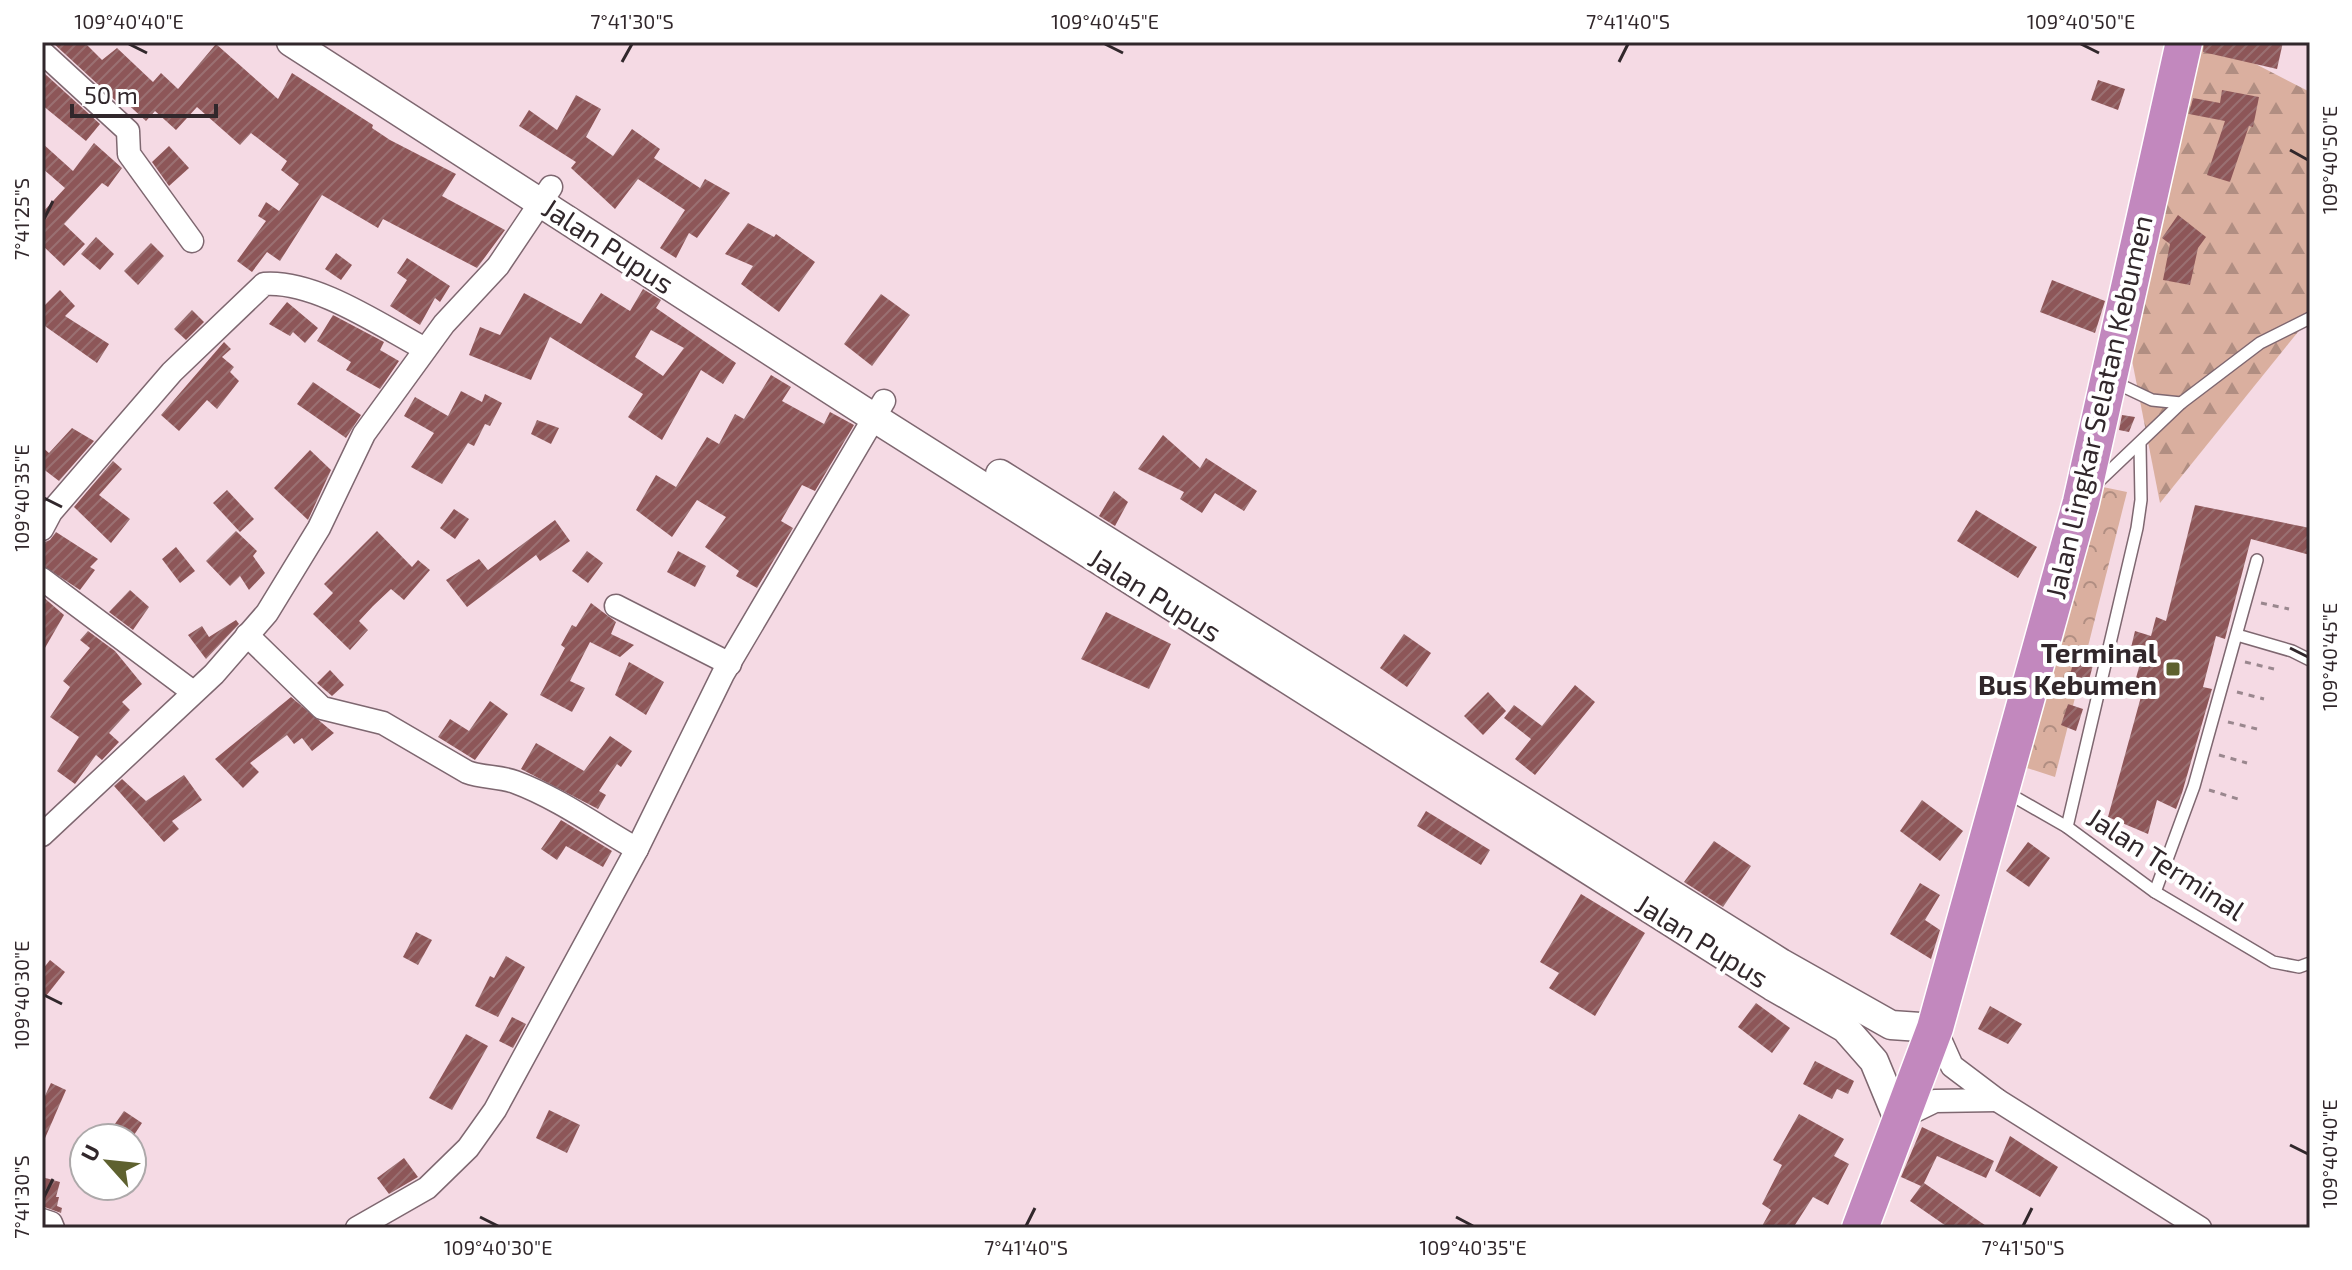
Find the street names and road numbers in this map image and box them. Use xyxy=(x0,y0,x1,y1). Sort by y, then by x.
street label: Jalan Pupus xyxy=(536,190,681,300)
street label: Jalan Lingkar Selatan Kebumen xyxy=(2037,212,2159,602)
street label: Jalan Pupus xyxy=(1083,540,1228,648)
street label: Jalan Terminal xyxy=(2081,800,2252,927)
street label: Jalan Pupus xyxy=(1630,886,1775,994)

